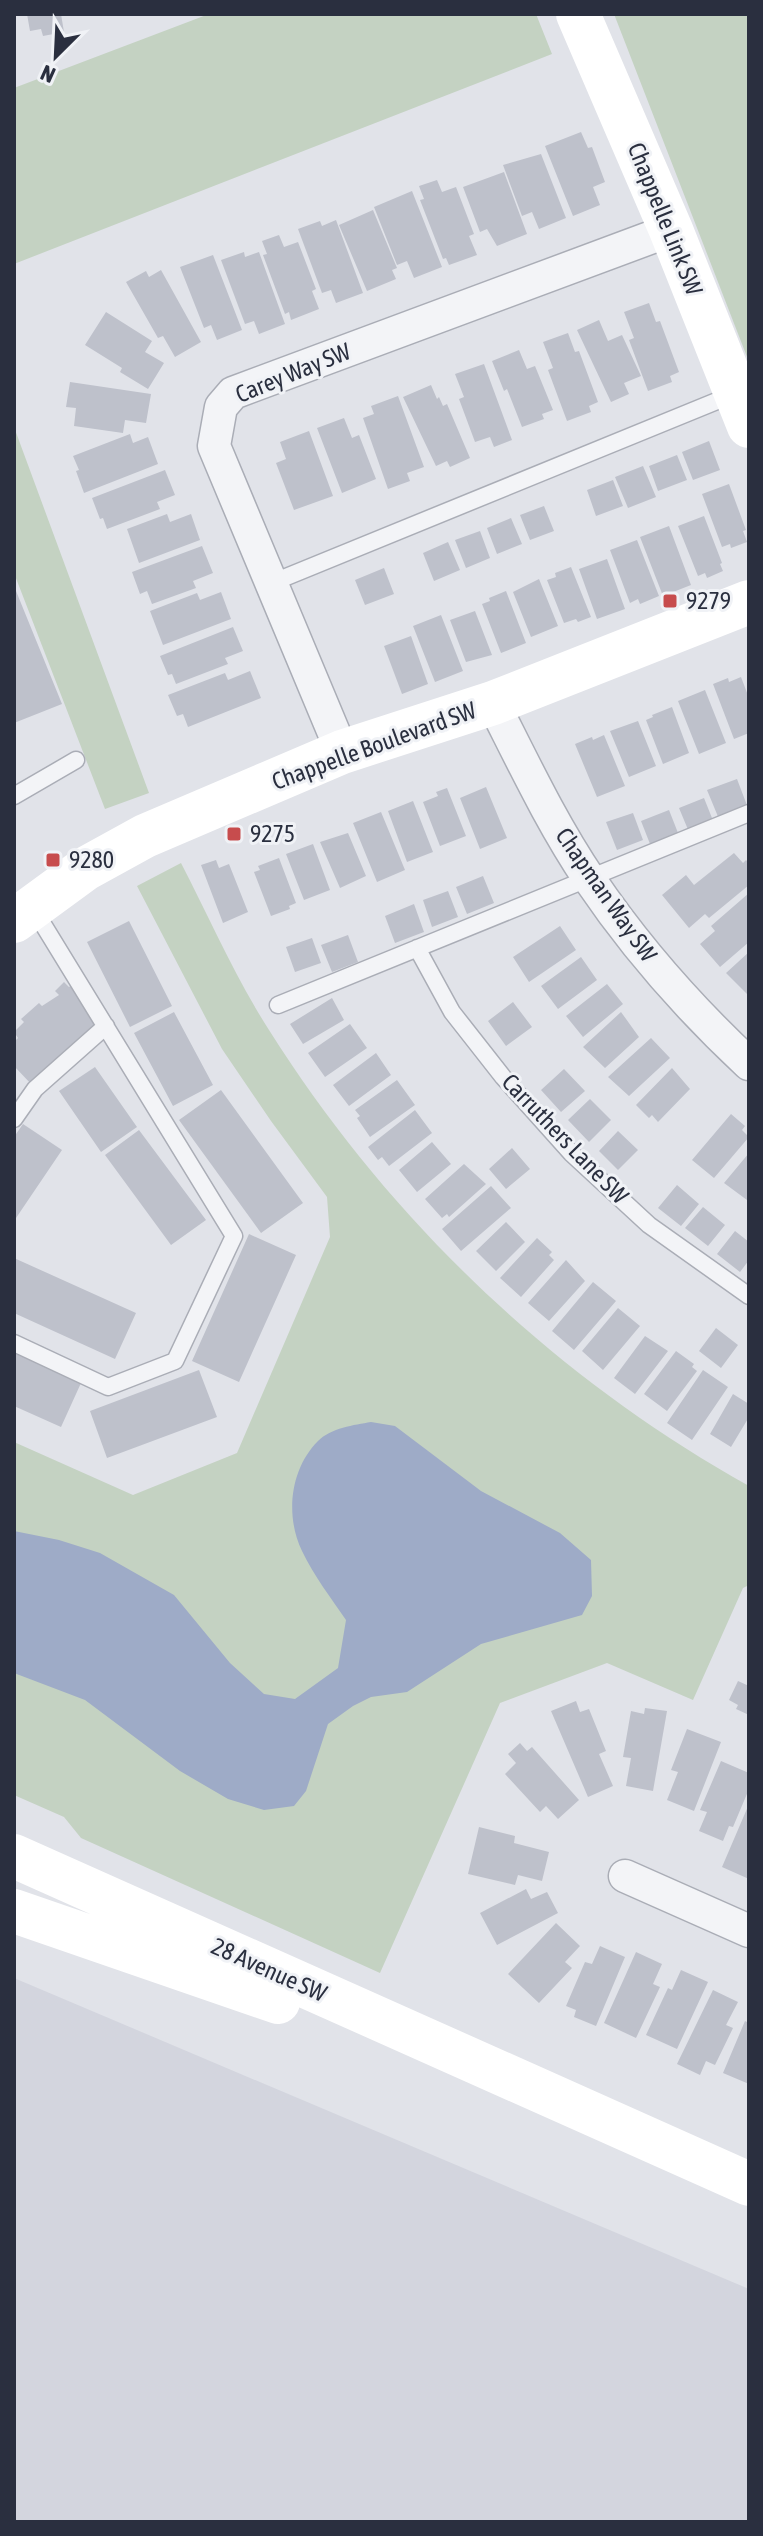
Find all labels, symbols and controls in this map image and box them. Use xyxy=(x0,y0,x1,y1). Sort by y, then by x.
north arrow xyxy=(16,16,96,96)
text: N xyxy=(37,60,59,89)
street label: Chappelle Link SW xyxy=(623,139,708,299)
street label: Carey Way SW xyxy=(231,337,355,408)
place label: 9279 xyxy=(686,587,731,614)
marker: 9279 xyxy=(661,592,679,610)
street label: Chappelle Boulevard SW xyxy=(268,696,480,795)
place label: 9275 xyxy=(250,820,295,847)
street label: Chapman Way SW xyxy=(550,823,663,967)
marker: 9275 xyxy=(225,825,243,843)
place label: 9280 xyxy=(69,846,114,873)
marker: 9280 xyxy=(44,851,62,869)
street label: Carruthers Lane SW xyxy=(497,1068,634,1210)
street label: 28 Avenue SW xyxy=(208,1932,331,2007)

